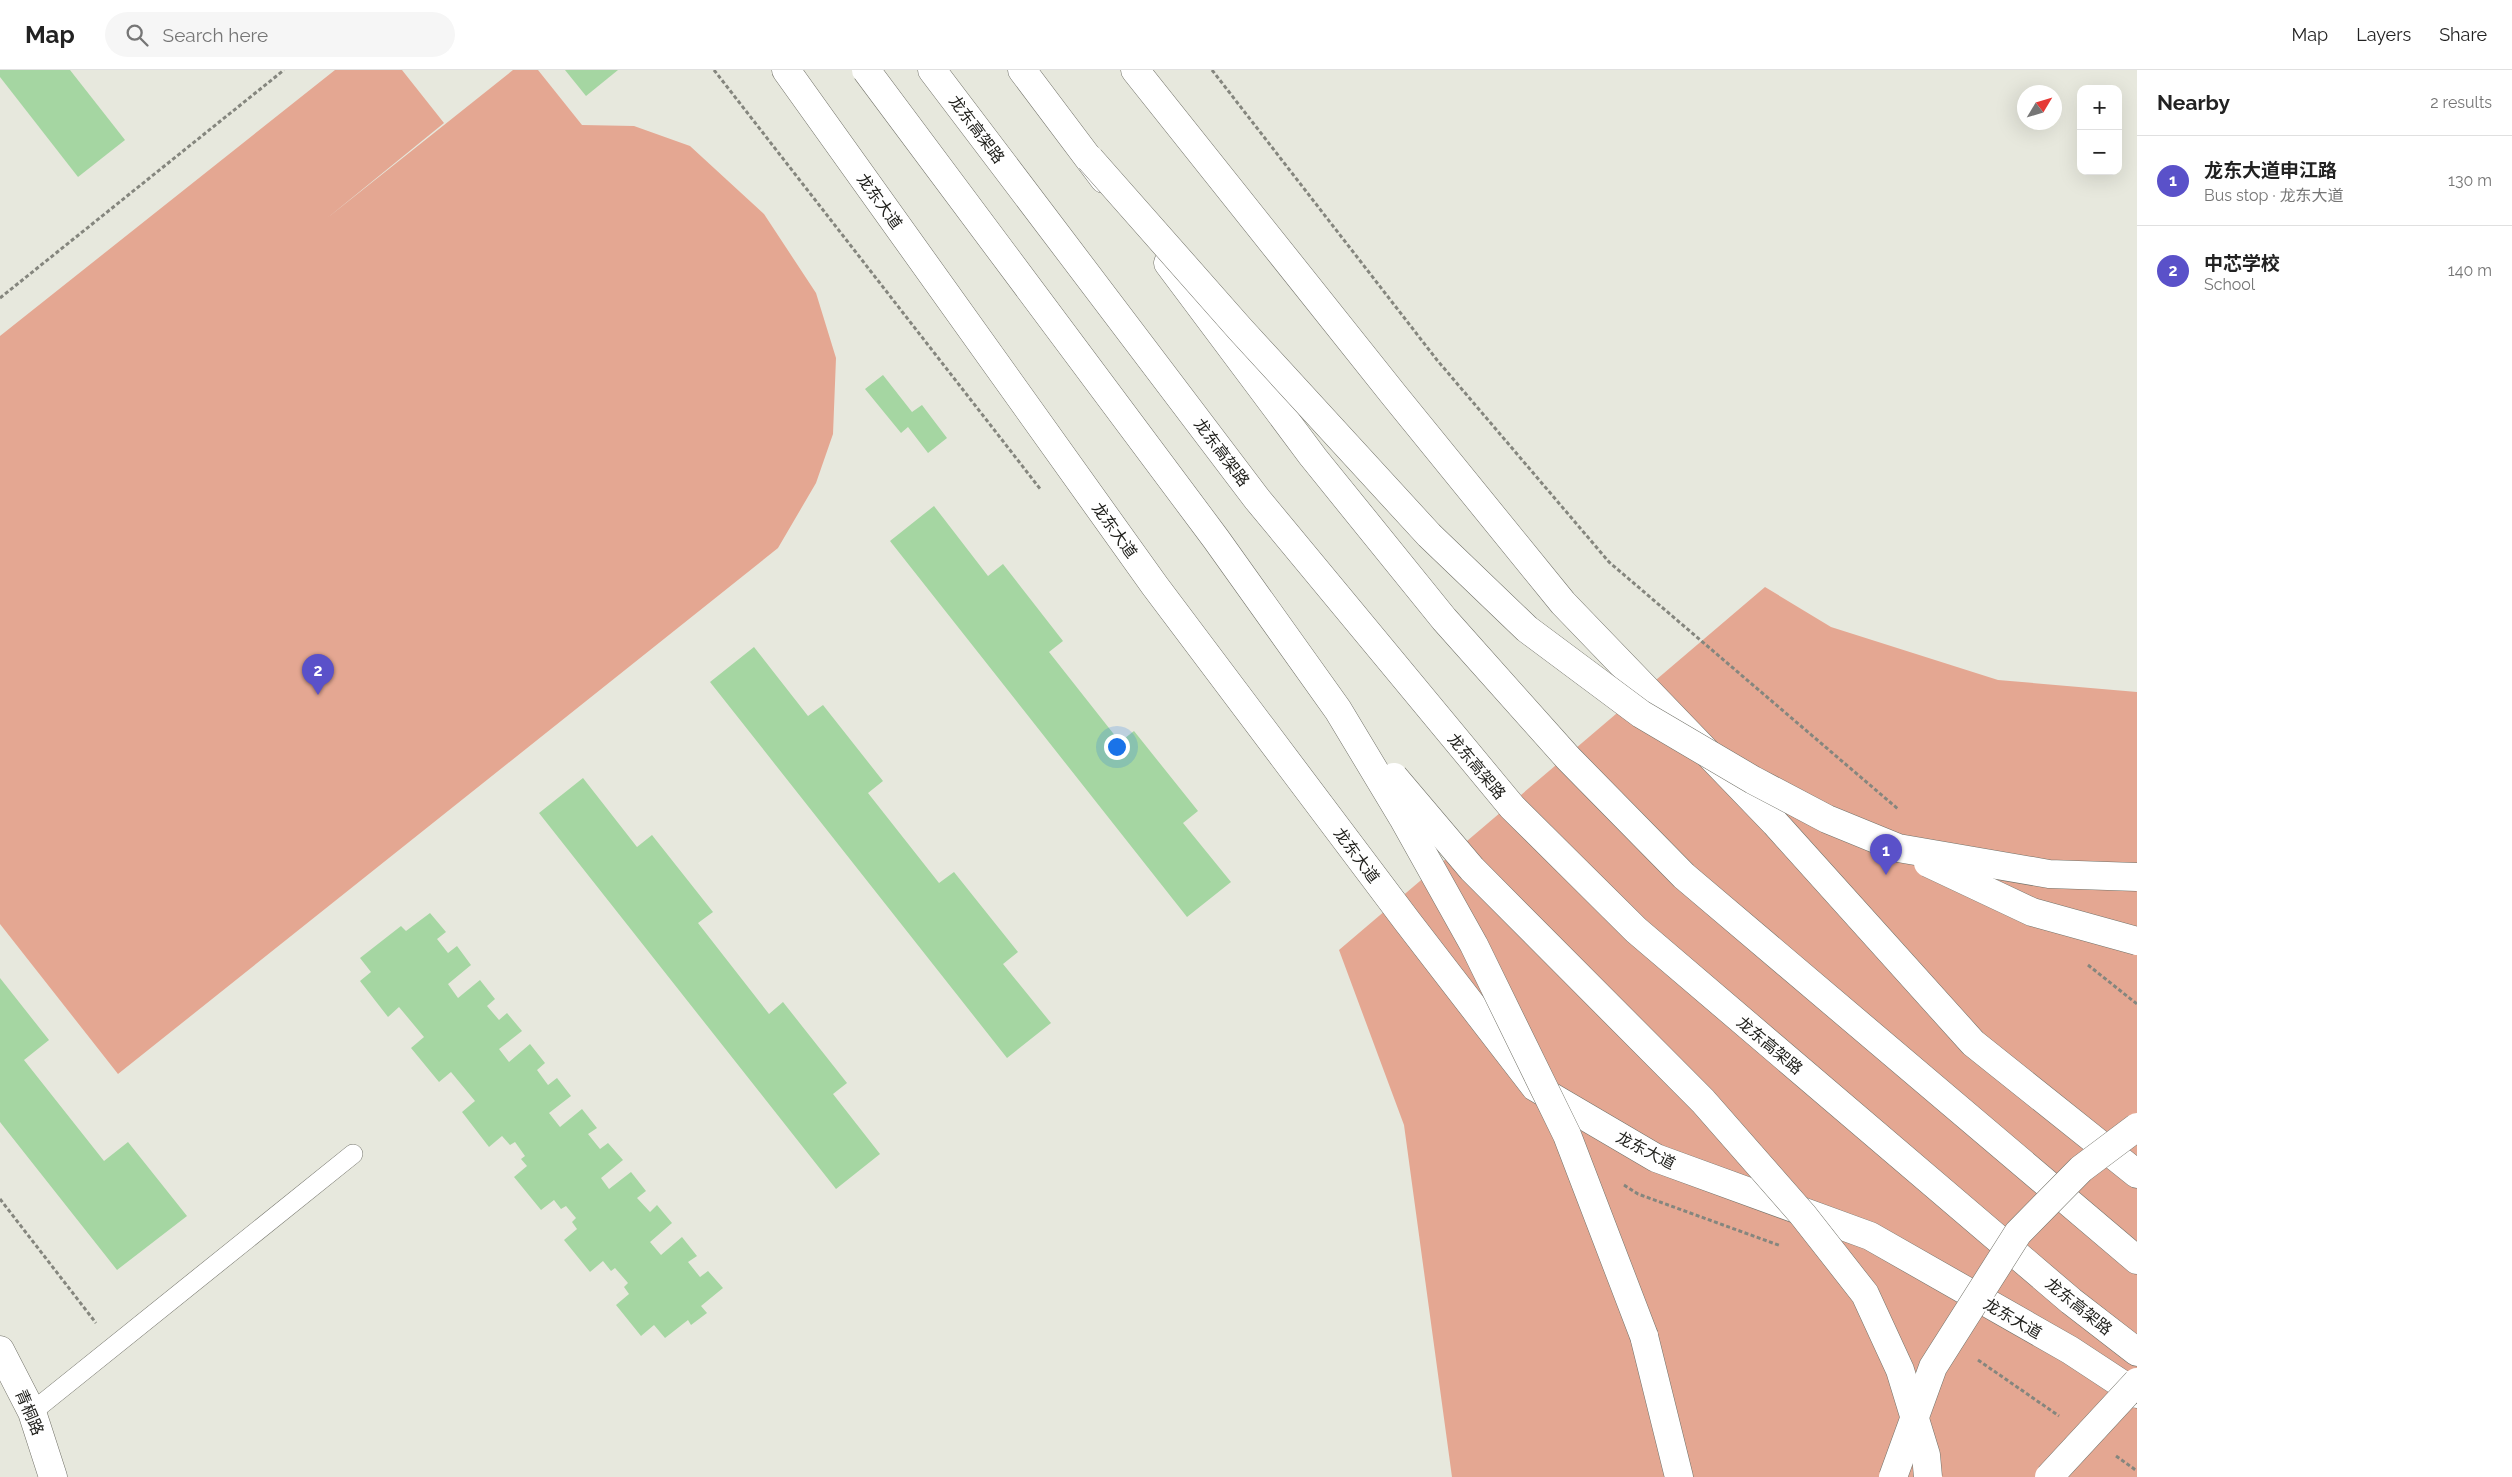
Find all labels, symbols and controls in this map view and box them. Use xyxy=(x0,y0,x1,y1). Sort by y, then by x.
search box xyxy=(105,12,455,57)
text: Map xyxy=(25,20,75,49)
icon: search xyxy=(123,21,151,49)
text: Search here xyxy=(163,24,268,46)
text: Map xyxy=(2292,24,2328,45)
text: Layers xyxy=(2356,24,2411,45)
text: Share xyxy=(2439,24,2487,45)
north arrow xyxy=(2017,85,2062,130)
map controls xyxy=(2077,85,2122,175)
button: + xyxy=(2077,85,2122,130)
text: Nearby xyxy=(2157,90,2230,115)
street label: 龙东高架路 xyxy=(945,92,1008,167)
text: 2 results xyxy=(2430,93,2492,112)
button: − xyxy=(2077,130,2122,175)
text: 龙东大道申江路 xyxy=(2204,159,2337,181)
street label: 龙东大道 xyxy=(853,170,906,233)
text: 1 xyxy=(2169,171,2177,190)
text: 130 m xyxy=(2448,171,2492,190)
text: Bus stop · 龙东大道 xyxy=(2204,186,2344,205)
text: 中芯学校 xyxy=(2204,252,2280,274)
text: 2 xyxy=(2168,261,2178,280)
text: 140 m xyxy=(2448,261,2492,280)
text: School xyxy=(2204,275,2255,294)
street label: 龙东高架路 xyxy=(1190,415,1253,490)
street label: 龙东大道 xyxy=(1088,499,1141,562)
pin: 2 xyxy=(302,654,334,695)
street label: 龙东高架路 xyxy=(1444,730,1510,803)
your location xyxy=(1104,734,1130,760)
street label: 龙东大道 xyxy=(1330,824,1383,887)
pin: 1 xyxy=(1870,834,1902,875)
street label: 龙东高架路 xyxy=(1733,1012,1806,1078)
street label: 龙东大道 xyxy=(1613,1127,1679,1173)
street label: 龙东高架路 xyxy=(2042,1274,2116,1339)
street label: 龙东大道 xyxy=(1980,1294,2045,1343)
street label: 青桐路 xyxy=(11,1386,48,1438)

